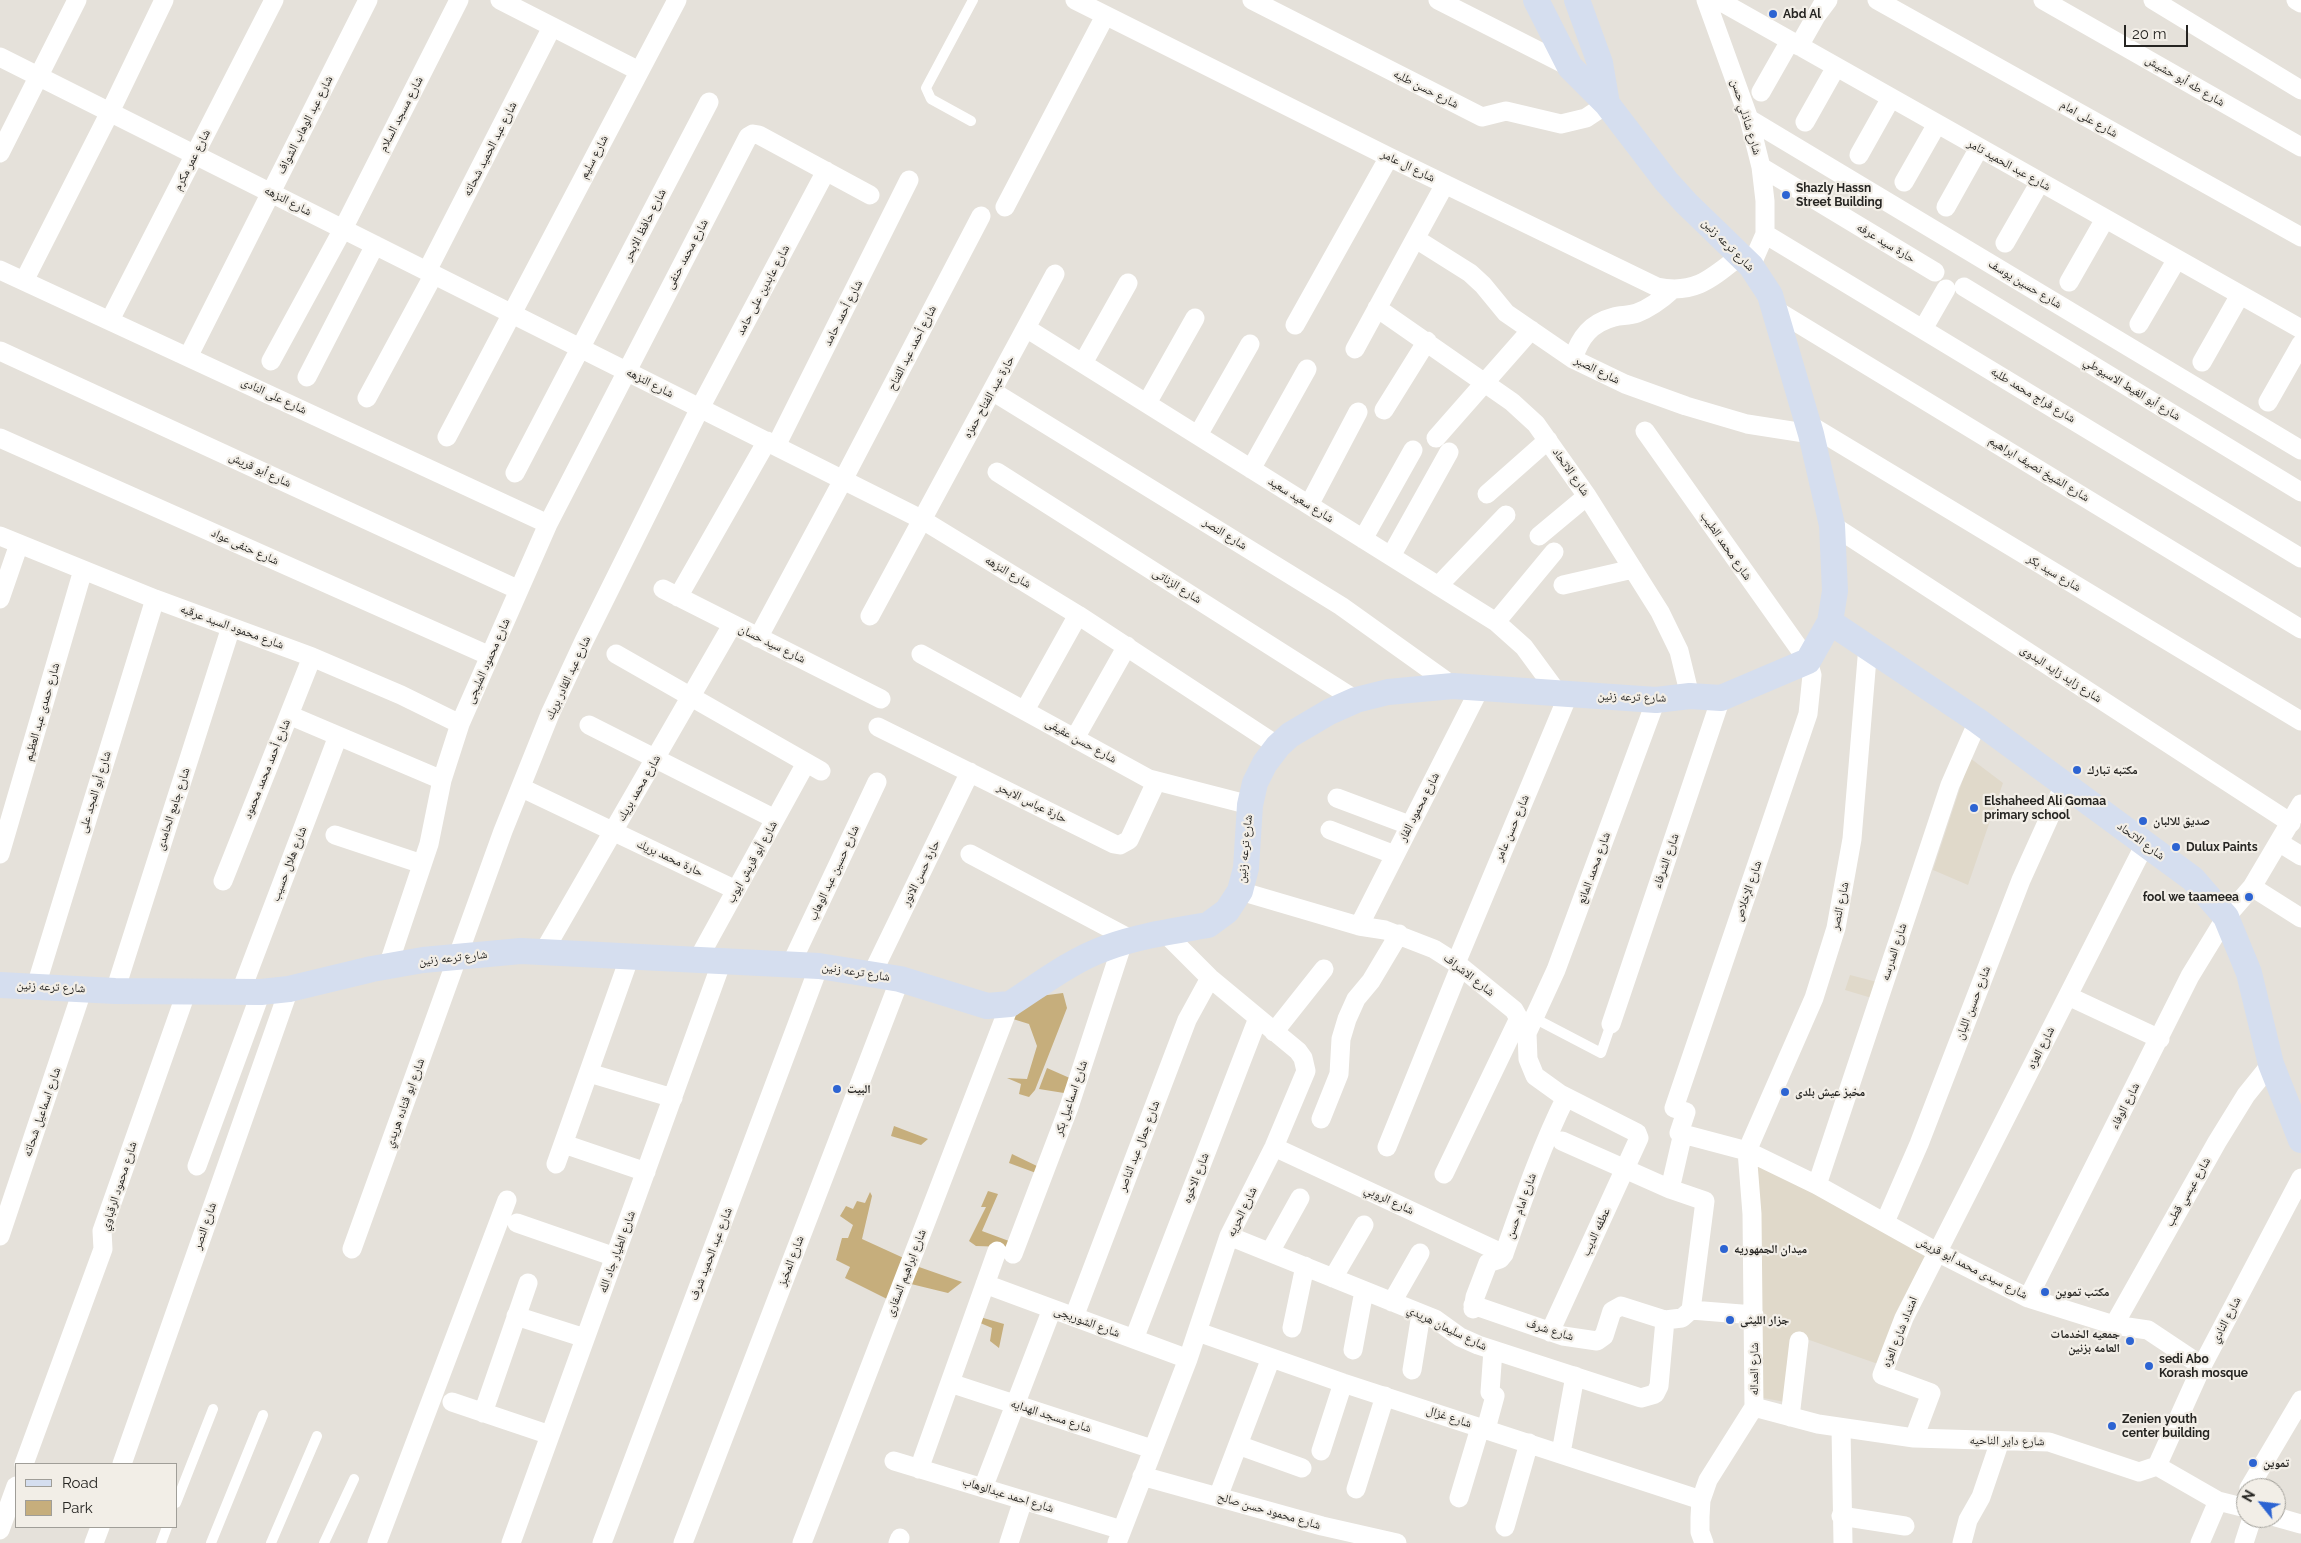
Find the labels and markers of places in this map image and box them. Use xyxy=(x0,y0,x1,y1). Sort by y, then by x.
place label: Abd Al xyxy=(1783,7,1821,21)
marker: Abd Al xyxy=(1767,8,1779,20)
place label: Shazly Hassn Street Building xyxy=(1796,181,1882,209)
marker: Shazly Hassn Street Building xyxy=(1780,189,1792,201)
place label: مكتبه تبارك xyxy=(2087,763,2138,777)
marker: مكتبه تبارك xyxy=(2071,764,2083,776)
place label: Elshaheed Ali Gomaa primary school xyxy=(1984,794,2106,822)
marker: Elshaheed Ali Gomaa primary school xyxy=(1968,802,1980,814)
place label: صديق للالبان xyxy=(2153,814,2210,828)
marker: صديق للالبان xyxy=(2137,815,2149,827)
place label: Dulux Paints xyxy=(2186,840,2258,854)
marker: Dulux Paints xyxy=(2170,841,2182,853)
place label: fool we taameea xyxy=(2143,890,2239,904)
marker: fool we taameea xyxy=(2243,891,2255,903)
place label: البيت xyxy=(847,1082,871,1096)
marker: البيت xyxy=(831,1083,843,1095)
place label: مخبز عيش بلدى xyxy=(1795,1085,1865,1099)
marker: مخبز عيش بلدى xyxy=(1779,1086,1791,1098)
place label: ميدان الجمهوريه xyxy=(1734,1242,1807,1256)
marker: ميدان الجمهوريه xyxy=(1718,1243,1730,1255)
place label: مكتب تموين xyxy=(2055,1285,2110,1299)
marker: مكتب تموين xyxy=(2039,1286,2051,1298)
place label: جزار الليثى xyxy=(1740,1313,1789,1327)
marker: جزار الليثى xyxy=(1724,1314,1736,1326)
place label: جمعيه الخدمات العامه بزنين xyxy=(2051,1327,2120,1355)
marker: جمعيه الخدمات العامه بزنين xyxy=(2124,1335,2136,1347)
place label: sedi Abo Korash mosque xyxy=(2159,1352,2248,1380)
marker: sedi Abo Korash mosque xyxy=(2143,1360,2155,1372)
place label: Zenien youth center building xyxy=(2122,1412,2210,1440)
marker: Zenien youth center building xyxy=(2106,1420,2118,1432)
place label: تموين xyxy=(2263,1456,2289,1470)
marker: تموين xyxy=(2247,1457,2259,1469)

